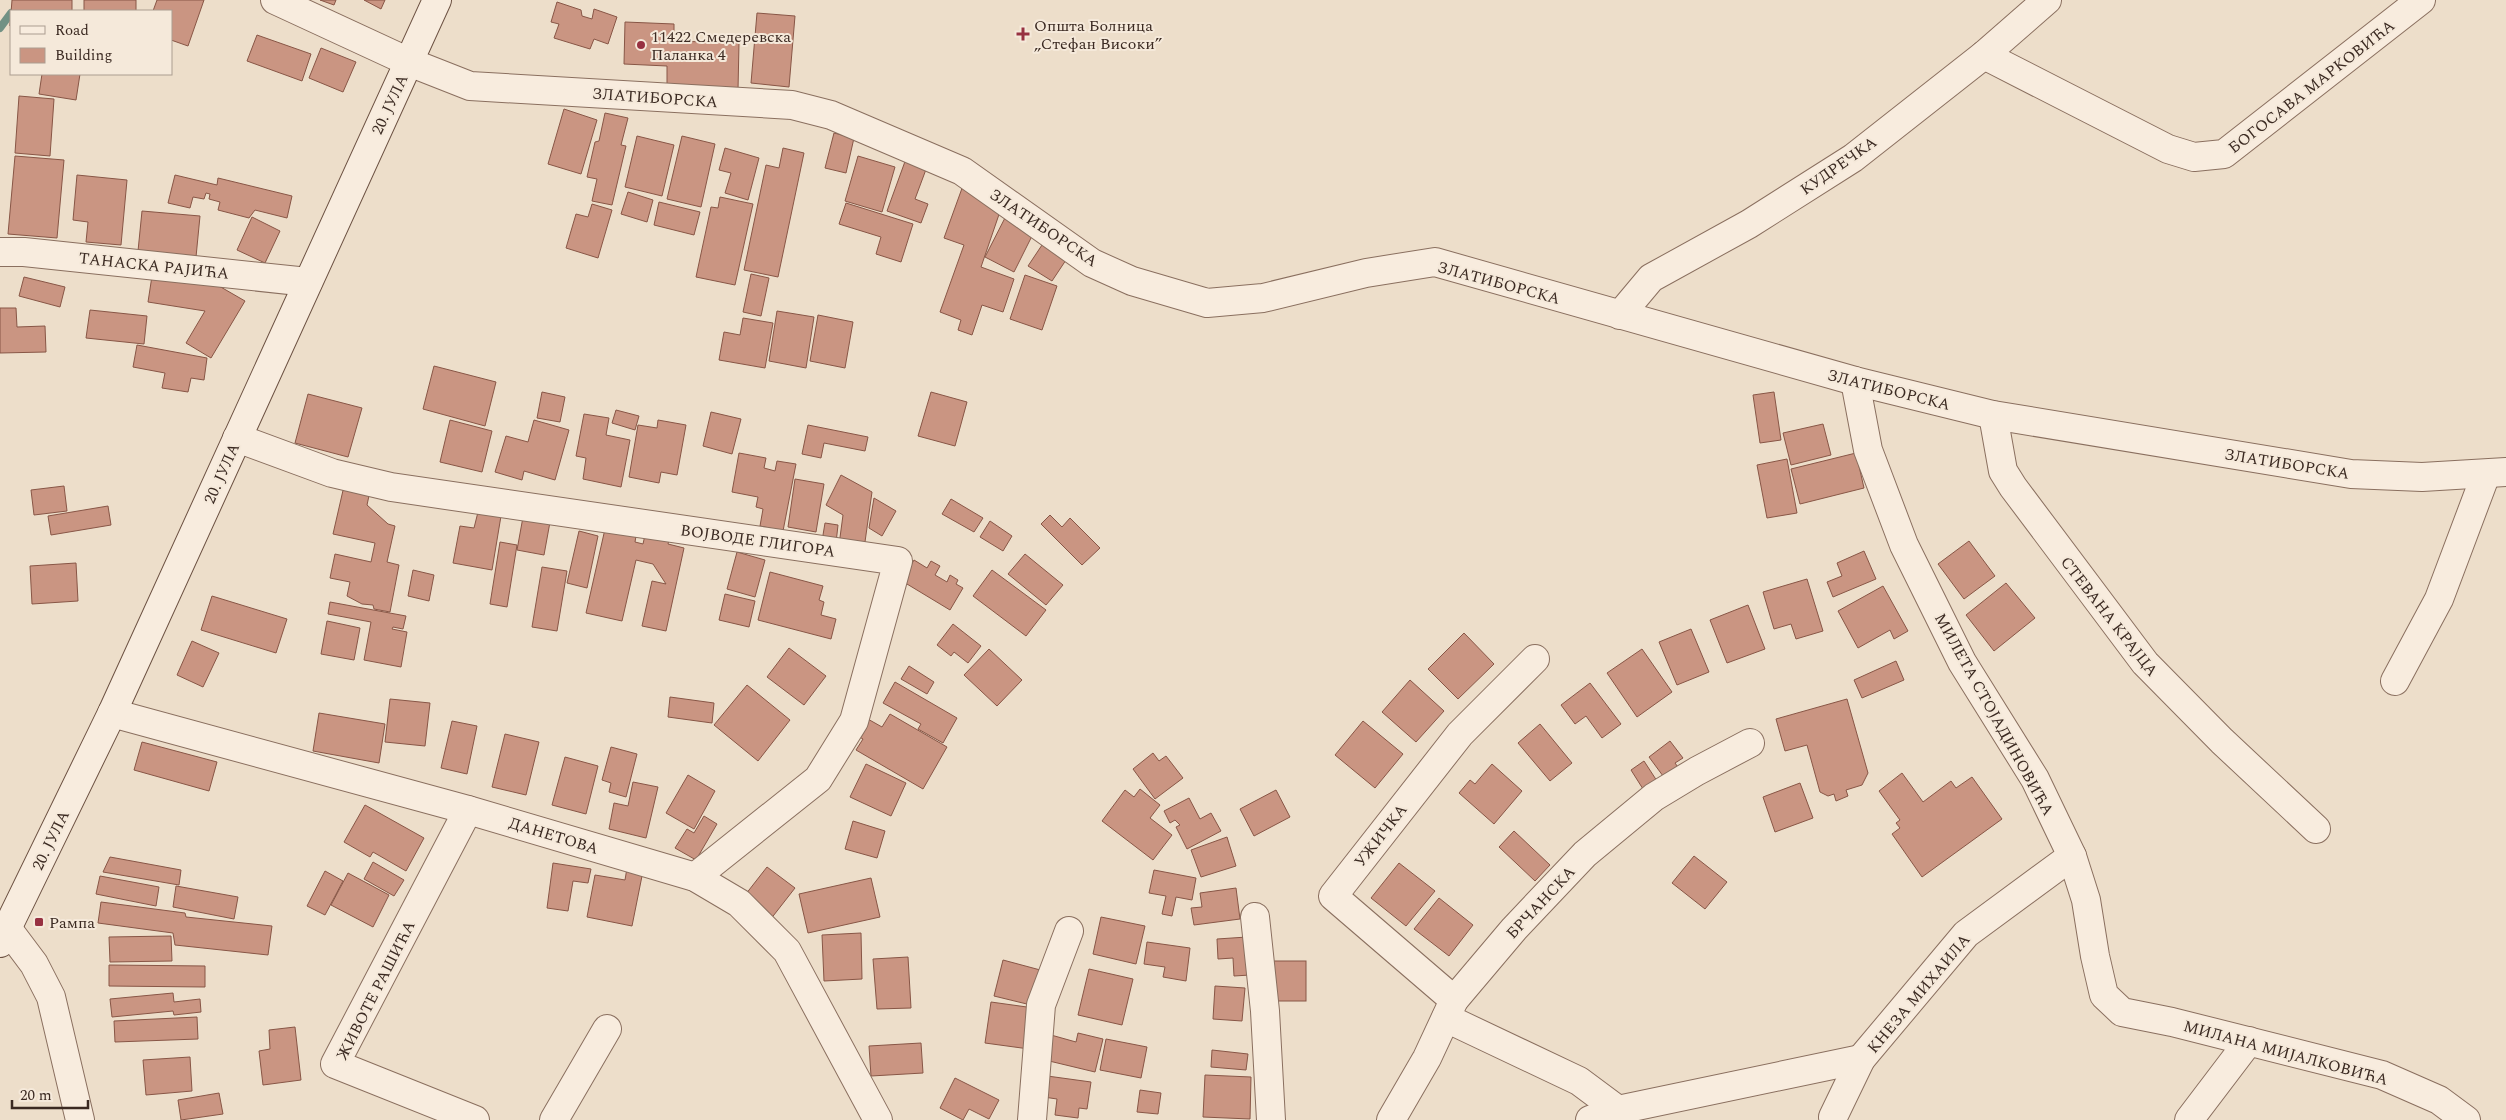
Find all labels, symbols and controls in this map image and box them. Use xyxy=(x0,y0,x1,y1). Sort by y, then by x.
legend xyxy=(10,10,172,75)
place label: Општа Болница „Стефан Високи” xyxy=(1034,14,1162,56)
street label: БОГОСАВА МАРКОВИЋА xyxy=(2223,14,2400,160)
text: Road xyxy=(55,19,89,42)
place label: 11422 Смедеревска Паланка 4 xyxy=(651,25,791,67)
marker: Општа Болница „Стефан Високи” xyxy=(1016,27,1030,41)
marker: 11422 Смедеревска Паланка 4 xyxy=(635,39,647,51)
text: Building xyxy=(55,44,112,67)
street label: 20. ЈУЛА xyxy=(365,70,414,139)
street label: ЗЛАТИБОРСКА xyxy=(591,82,719,114)
street label: КУДРЕЧКА xyxy=(1795,130,1882,201)
street label: ЗЛАТИБОРСКА xyxy=(985,183,1102,273)
street label: ТАНАСКА РАЈИЋА xyxy=(78,246,230,286)
street label: ЗЛАТИБОРСКА xyxy=(1435,255,1563,311)
street label: ЗЛАТИБОРСКА xyxy=(1825,363,1953,417)
street label: 20. ЈУЛА xyxy=(198,439,246,508)
street label: ЗЛАТИБОРСКА xyxy=(2223,442,2351,486)
street label: ВОЈВОДЕ ГЛИГОРА xyxy=(679,518,837,564)
street label: СТЕВАНА КРАЈЦА xyxy=(2055,551,2164,682)
street label: МИЛЕТА СТОЈАДИНОВИЋА xyxy=(1928,609,2060,820)
street label: УЖИЧКА xyxy=(1348,799,1413,872)
street label: 20. ЈУЛА xyxy=(26,806,76,875)
street label: ДАНЕТОВА xyxy=(506,811,602,861)
street label: БРЧАНСКА xyxy=(1500,861,1581,945)
place label: Рампа xyxy=(49,911,95,935)
marker: Рампа xyxy=(33,916,45,928)
street label: ЖИВОТЕ РАШИЋА xyxy=(330,916,422,1065)
street label: КНЕЗА МИХАИЛА xyxy=(1861,929,1976,1059)
street label: МИЛАНА МИЈАЛКОВИЋА xyxy=(2181,1014,2391,1092)
scale bar xyxy=(12,1078,89,1110)
text: 20 m xyxy=(20,1084,52,1107)

